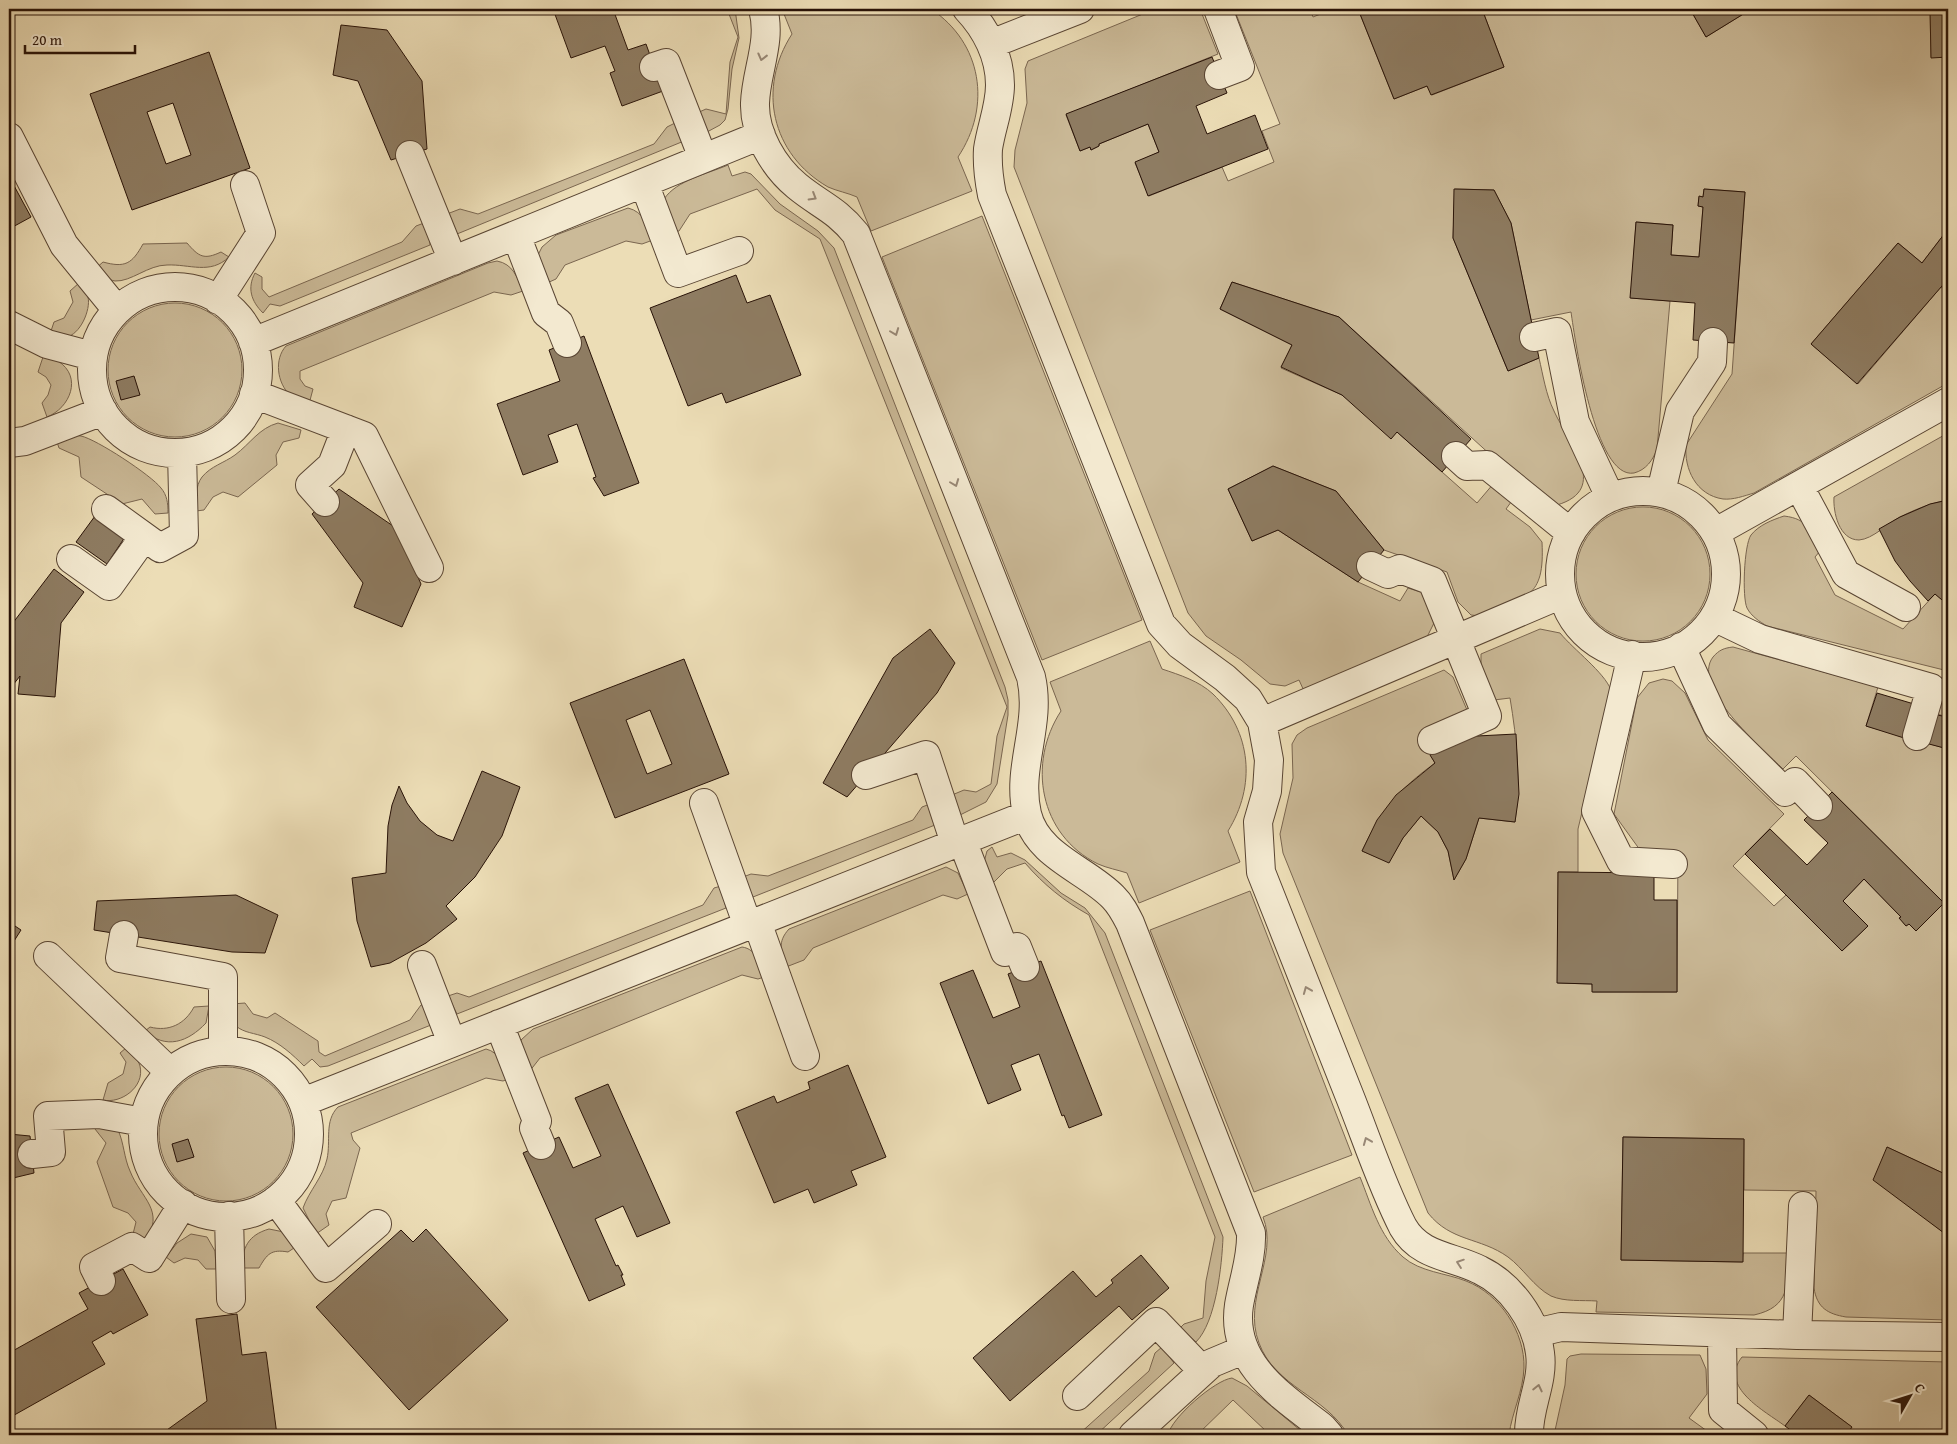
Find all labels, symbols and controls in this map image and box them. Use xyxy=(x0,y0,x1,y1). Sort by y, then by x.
scale bar xyxy=(25,22,135,54)
text: 20 m xyxy=(32,29,63,50)
one-way arrow xyxy=(757,52,768,61)
one-way arrow xyxy=(808,191,817,201)
one-way arrow xyxy=(889,327,900,336)
one-way arrow xyxy=(949,478,959,487)
one-way arrow xyxy=(1303,986,1313,994)
one-way arrow xyxy=(1363,1137,1373,1146)
one-way arrow xyxy=(1456,1258,1465,1268)
north arrow xyxy=(1884,1372,1934,1422)
text: С xyxy=(1910,1378,1930,1397)
one-way arrow xyxy=(1533,1383,1543,1392)

